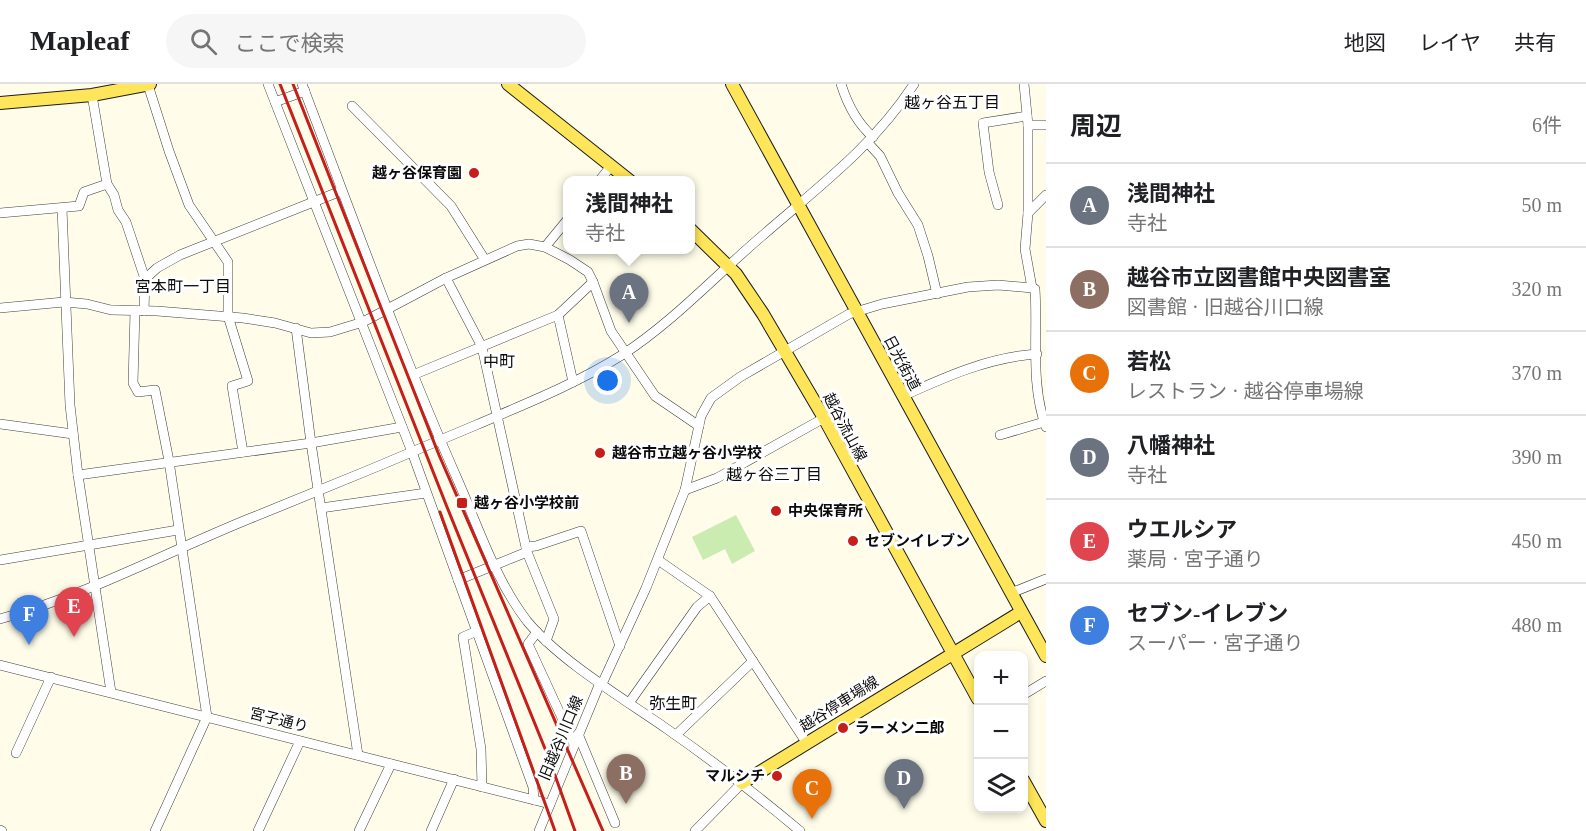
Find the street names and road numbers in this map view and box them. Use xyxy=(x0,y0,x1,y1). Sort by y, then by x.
street label: 日光街道 xyxy=(881,333,923,393)
street label: 越谷流山線 xyxy=(820,389,870,464)
street label: 越谷停車場線 xyxy=(796,673,881,735)
street label: 旧越谷川口線 xyxy=(536,693,586,783)
street label: 宮子通り xyxy=(248,705,310,735)

